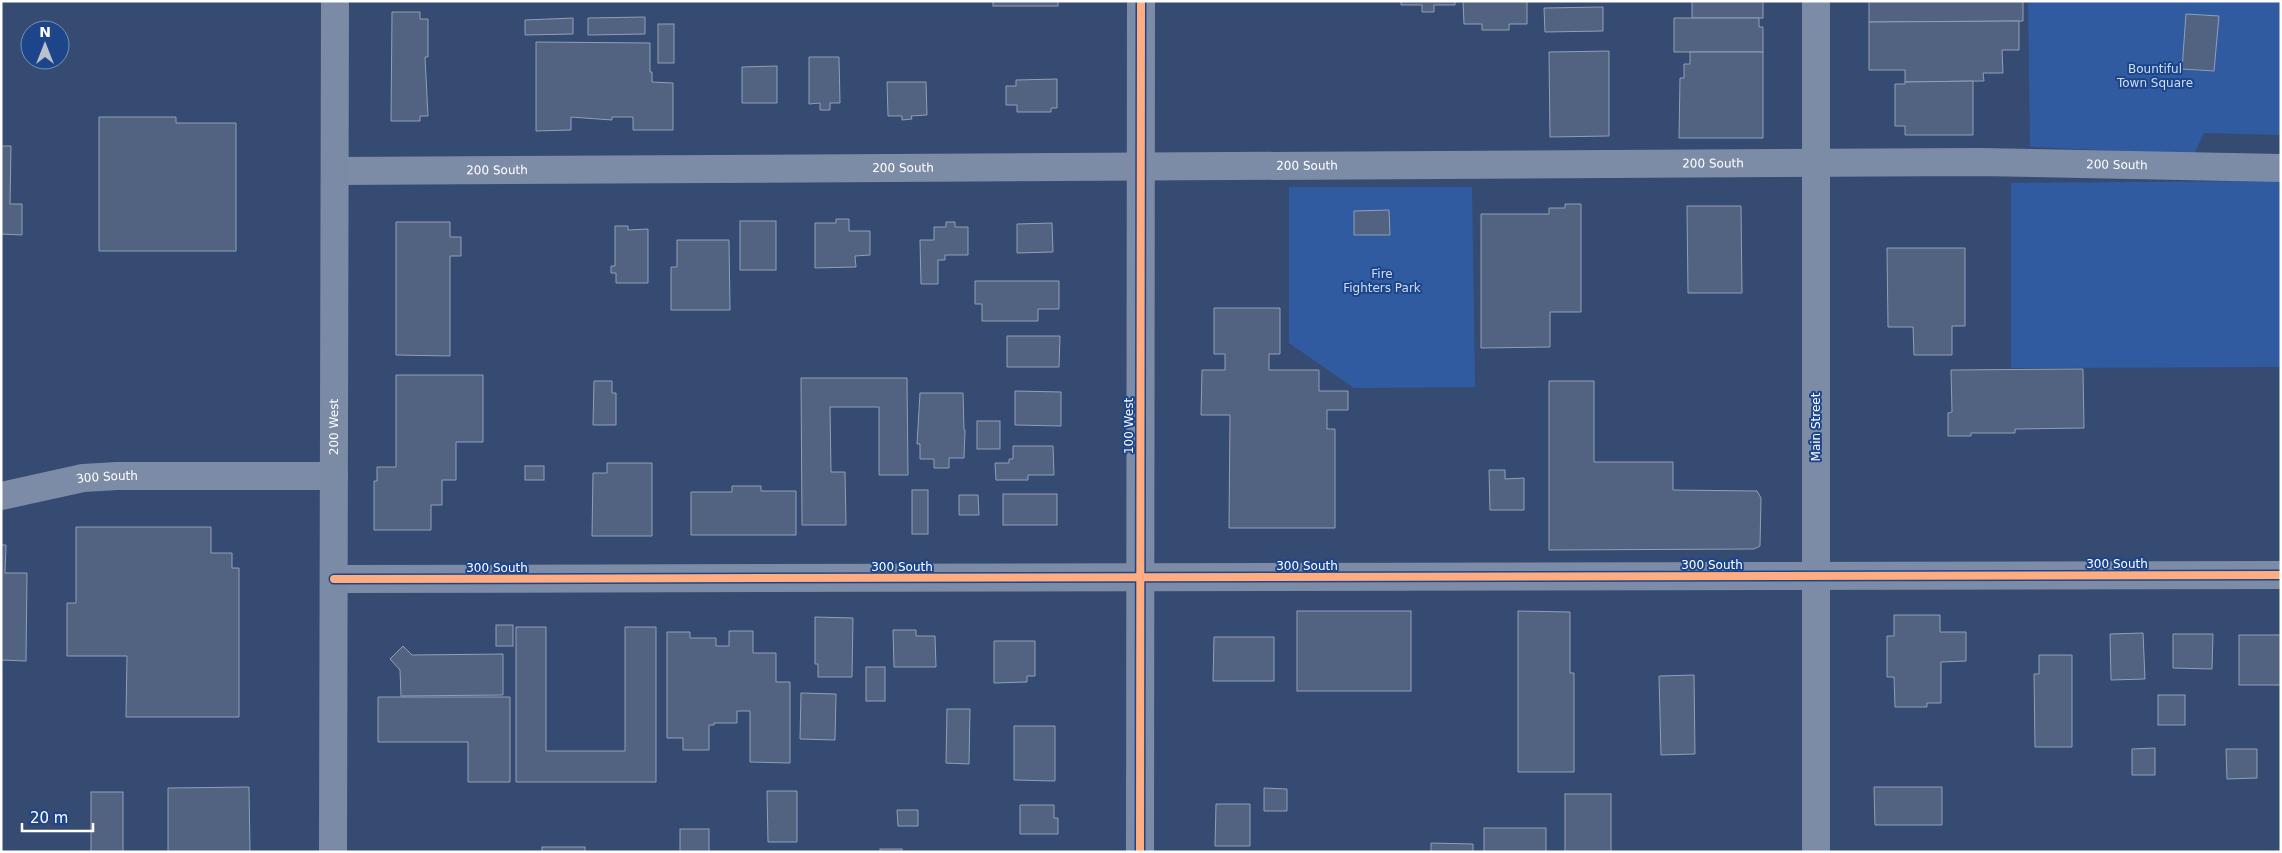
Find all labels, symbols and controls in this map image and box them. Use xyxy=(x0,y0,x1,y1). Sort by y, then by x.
north arrow xyxy=(20,20,70,70)
text: N xyxy=(39,24,51,40)
park label: Bountiful Town Square xyxy=(2116,62,2193,90)
street label: 200 South xyxy=(1682,156,1744,171)
street label: 200 South xyxy=(2086,157,2148,172)
street label: 200 South xyxy=(1276,159,1338,173)
street label: 200 South xyxy=(872,161,934,175)
street label: 200 South xyxy=(466,163,528,177)
park label: Fire Fighters Park xyxy=(1343,267,1421,295)
street label: Main Street xyxy=(1809,392,1823,461)
street label: 100 West xyxy=(1122,398,1136,454)
street label: 200 West xyxy=(327,399,341,455)
street label: 300 South xyxy=(75,469,138,486)
street label: 300 South xyxy=(2086,557,2148,571)
street label: 300 South xyxy=(1681,558,1743,572)
street label: 300 South xyxy=(1276,559,1338,573)
street label: 300 South xyxy=(871,560,933,574)
street label: 300 South xyxy=(466,561,528,575)
scale bar xyxy=(22,800,94,832)
text: 20 m xyxy=(30,809,68,827)

